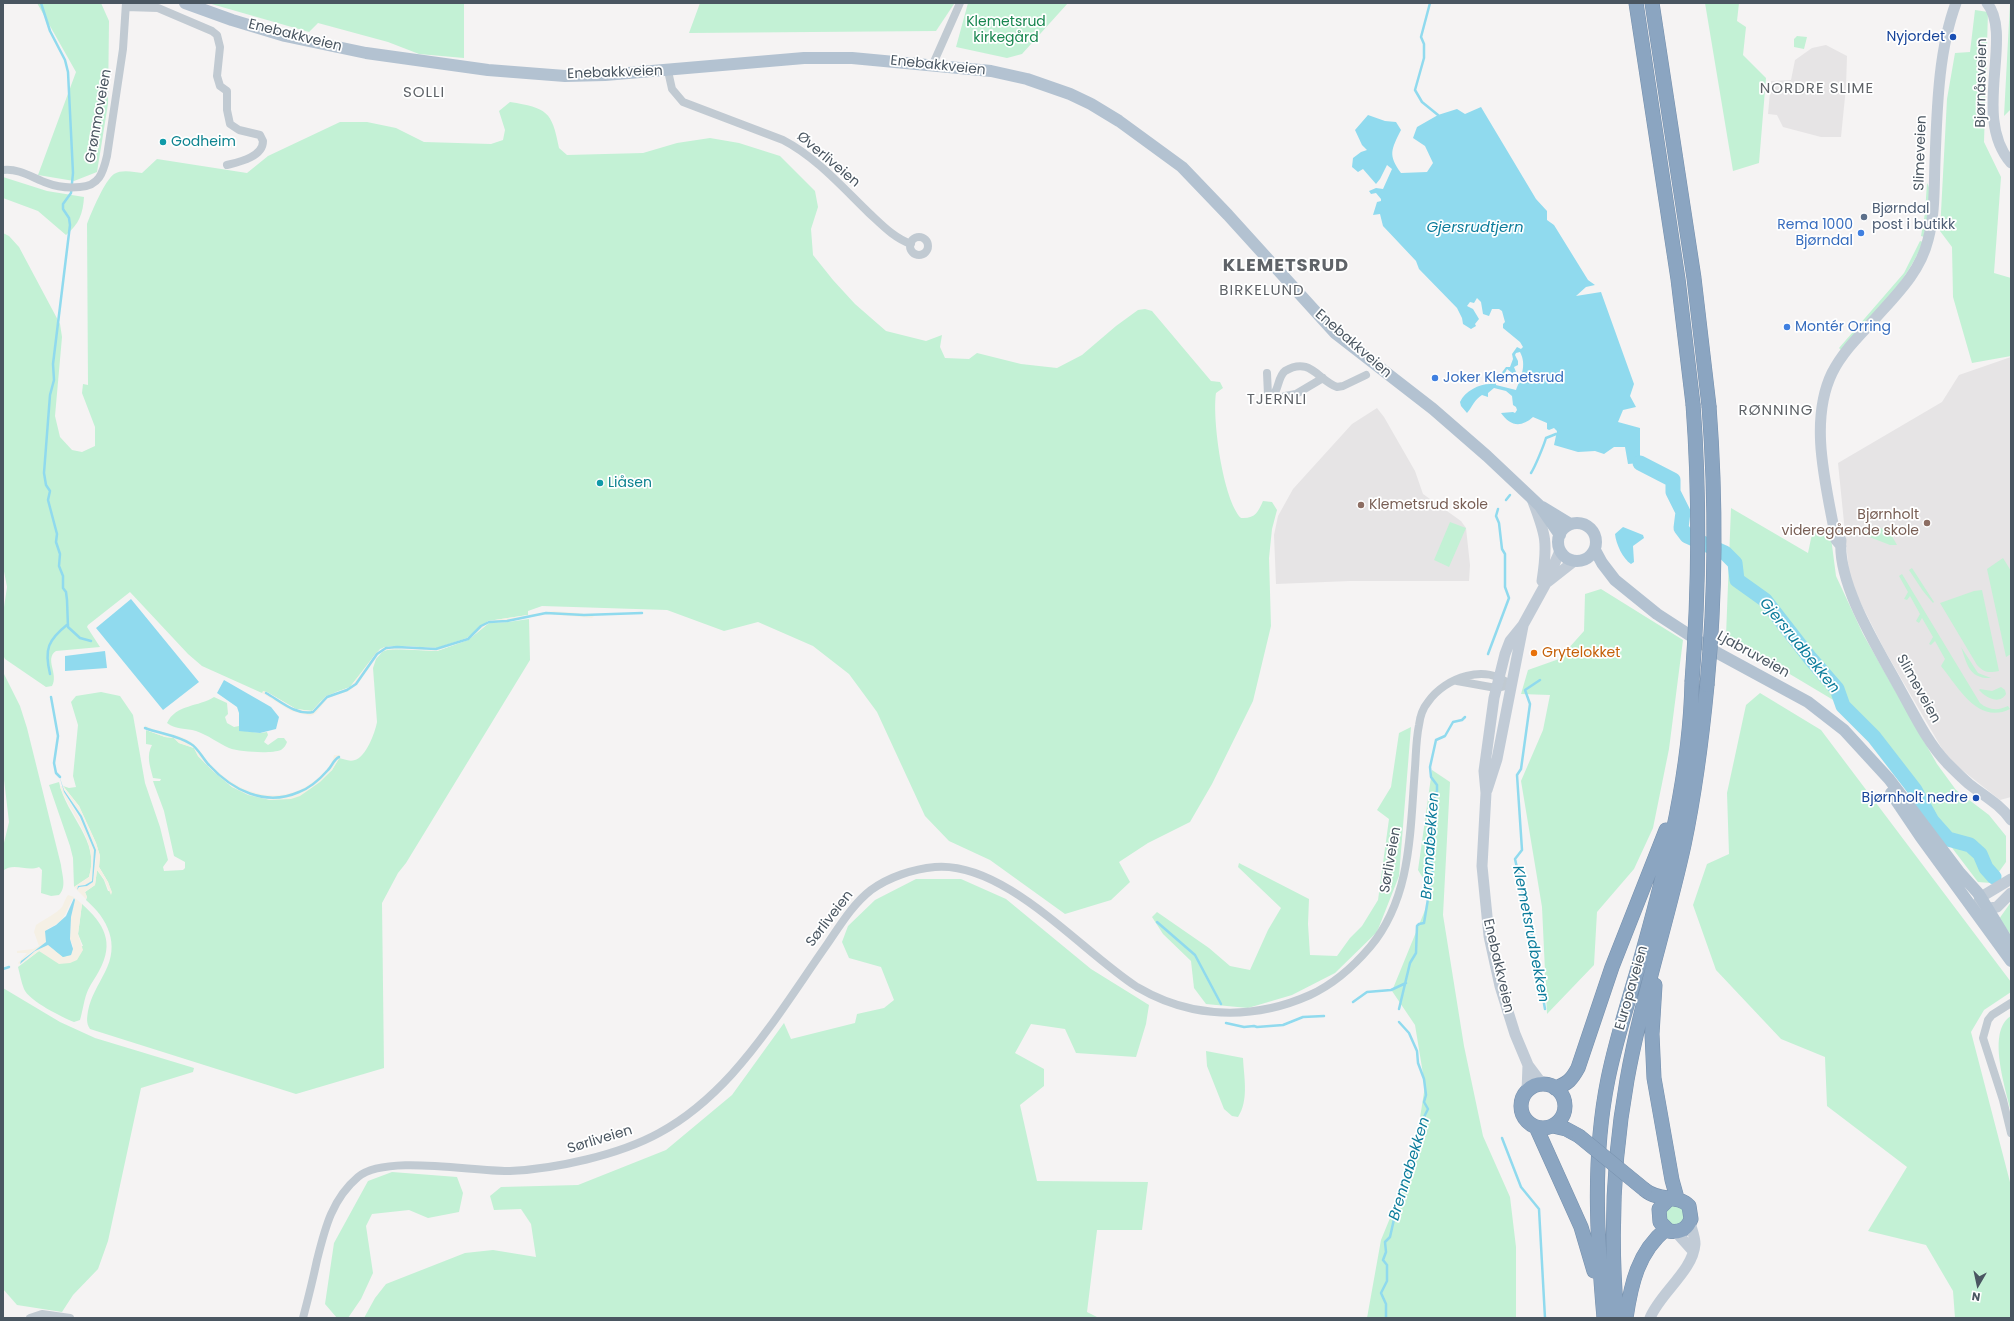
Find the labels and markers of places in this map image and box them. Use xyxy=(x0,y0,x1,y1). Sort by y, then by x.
place label: Nyjordet xyxy=(1886,29,1945,45)
marker: Nyjordet xyxy=(1948,32,1958,42)
place label: Godheim xyxy=(171,134,236,150)
marker: Godheim xyxy=(158,137,168,147)
place label: Bjørndal post i butikk xyxy=(1872,201,1955,234)
marker: Bjørndal post i butikk xyxy=(1859,212,1869,222)
place label: Rema 1000 Bjørndal xyxy=(1777,217,1853,250)
marker: Rema 1000 Bjørndal xyxy=(1856,228,1866,238)
place label: Montér Orring xyxy=(1795,319,1891,335)
marker: Montér Orring xyxy=(1782,322,1792,332)
place label: Joker Klemetsrud xyxy=(1443,370,1564,386)
marker: Joker Klemetsrud xyxy=(1430,373,1440,383)
place label: Liåsen xyxy=(608,475,652,491)
marker: Liåsen xyxy=(595,478,605,488)
place label: Klemetsrud skole xyxy=(1369,497,1488,513)
marker: Klemetsrud skole xyxy=(1356,500,1366,510)
place label: Bjørnholt videregående skole xyxy=(1782,507,1919,540)
marker: Bjørnholt videregående skole xyxy=(1922,518,1932,528)
place label: Grytelokket xyxy=(1542,645,1620,661)
marker: Grytelokket xyxy=(1529,648,1539,658)
place label: Bjørnholt nedre xyxy=(1862,790,1968,806)
marker: Bjørnholt nedre xyxy=(1971,793,1981,803)

